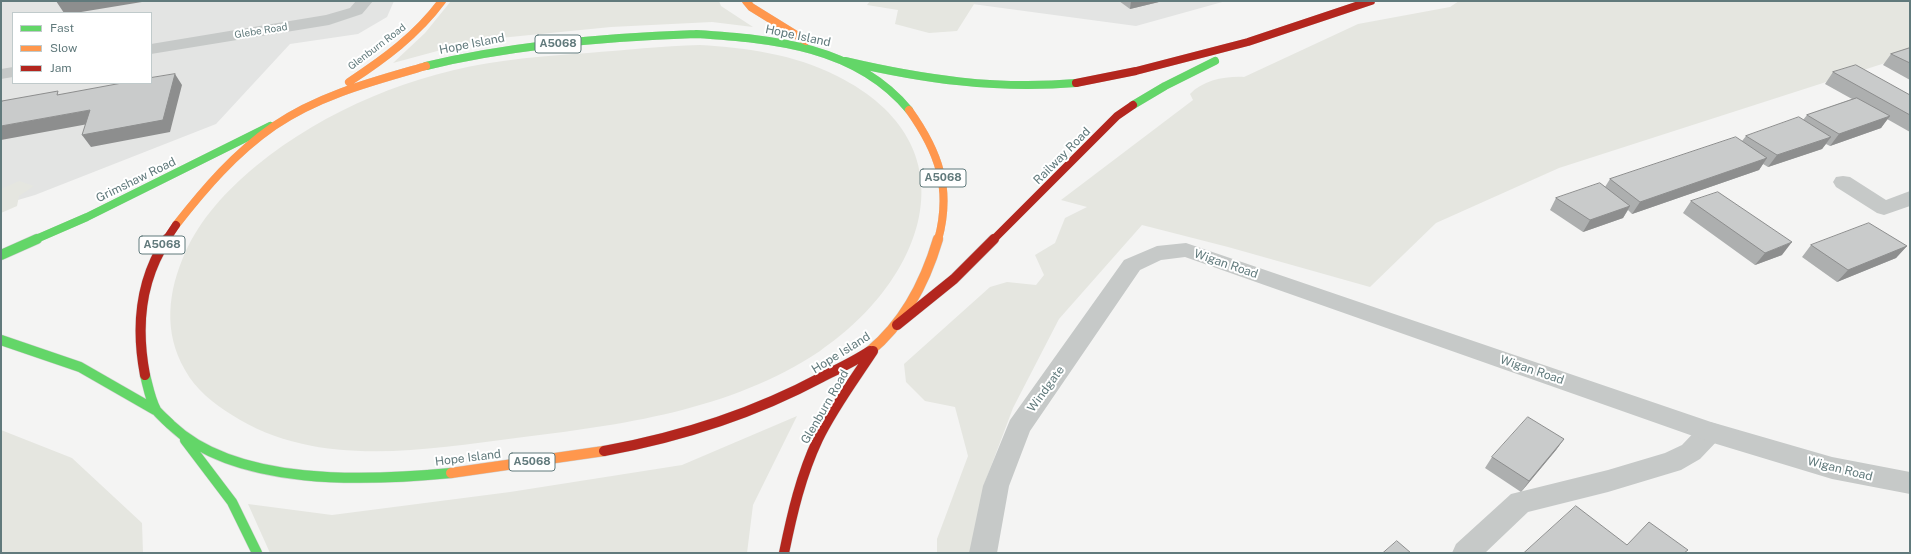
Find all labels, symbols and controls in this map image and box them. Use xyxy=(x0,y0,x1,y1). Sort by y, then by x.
legend xyxy=(12,12,152,84)
text: Fast xyxy=(50,21,74,35)
street label: Glebe Road xyxy=(234,21,288,41)
street label: Glenburn Road xyxy=(346,21,408,73)
street label: Hope Island xyxy=(764,22,832,50)
street label: Hope Island xyxy=(438,31,506,57)
road number: A5068 xyxy=(535,35,581,53)
text: Slow xyxy=(50,41,77,55)
text: Jam xyxy=(50,61,72,75)
street label: Railway Road xyxy=(1031,125,1093,187)
street label: Grimshaw Road xyxy=(94,154,178,206)
road number: A5068 xyxy=(920,169,966,187)
road number: A5068 xyxy=(139,236,185,254)
street label: Wigan Road xyxy=(1192,246,1260,282)
street label: Hope Island xyxy=(809,329,873,377)
street label: Wigan Road xyxy=(1498,352,1566,388)
street label: Windgate xyxy=(1024,363,1068,415)
street label: Glenburn Road xyxy=(798,367,852,447)
street label: Hope Island xyxy=(434,447,502,469)
road number: A5068 xyxy=(509,453,555,471)
street label: Wigan Road xyxy=(1806,454,1874,484)

